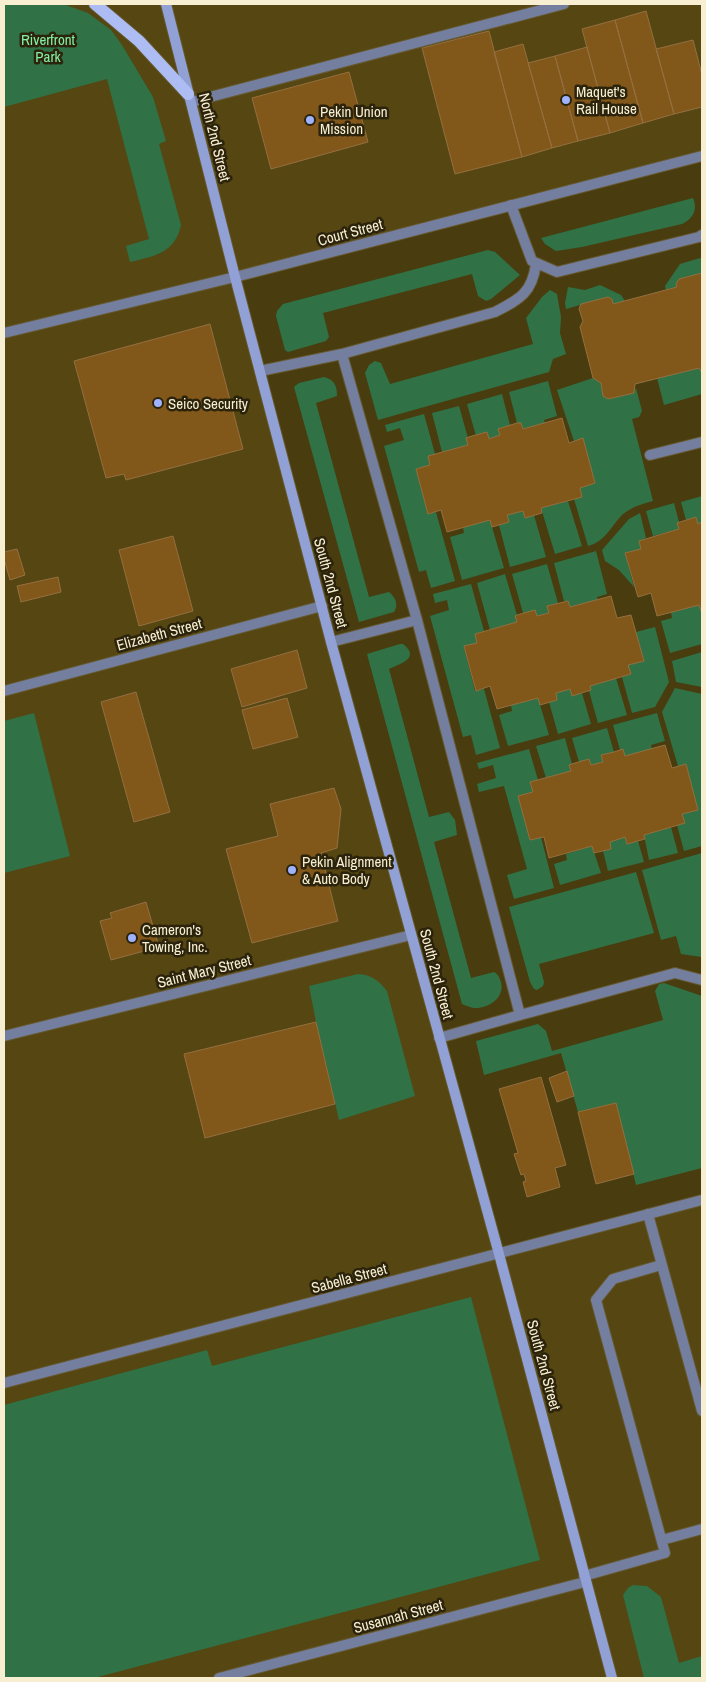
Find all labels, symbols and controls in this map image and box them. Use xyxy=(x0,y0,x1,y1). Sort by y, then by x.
park label: Riverfront Park xyxy=(21,29,76,67)
place label: Maquet's Rail House xyxy=(576,81,637,119)
street label: North 2nd Street xyxy=(194,91,236,184)
marker: Maquet's Rail House xyxy=(560,94,572,106)
place label: Pekin Union Mission xyxy=(320,101,388,139)
marker: Pekin Union Mission xyxy=(304,114,316,126)
street label: Court Street xyxy=(315,213,385,251)
place label: Seico Security xyxy=(168,393,249,414)
marker: Seico Security xyxy=(152,397,164,409)
street label: South 2nd Street xyxy=(309,536,353,631)
street label: Elizabeth Street xyxy=(114,612,205,655)
place label: Pekin Alignment & Auto Body xyxy=(302,851,392,889)
marker: Pekin Alignment & Auto Body xyxy=(286,864,298,876)
place label: Cameron's Towing, Inc. xyxy=(142,919,208,957)
street label: South 2nd Street xyxy=(415,927,459,1022)
marker: Cameron's Towing, Inc. xyxy=(126,932,138,944)
street label: Saint Mary Street xyxy=(155,949,254,993)
street label: Sabella Street xyxy=(309,1258,390,1298)
street label: South 2nd Street xyxy=(522,1318,566,1413)
street label: Susannah Street xyxy=(351,1594,446,1638)

